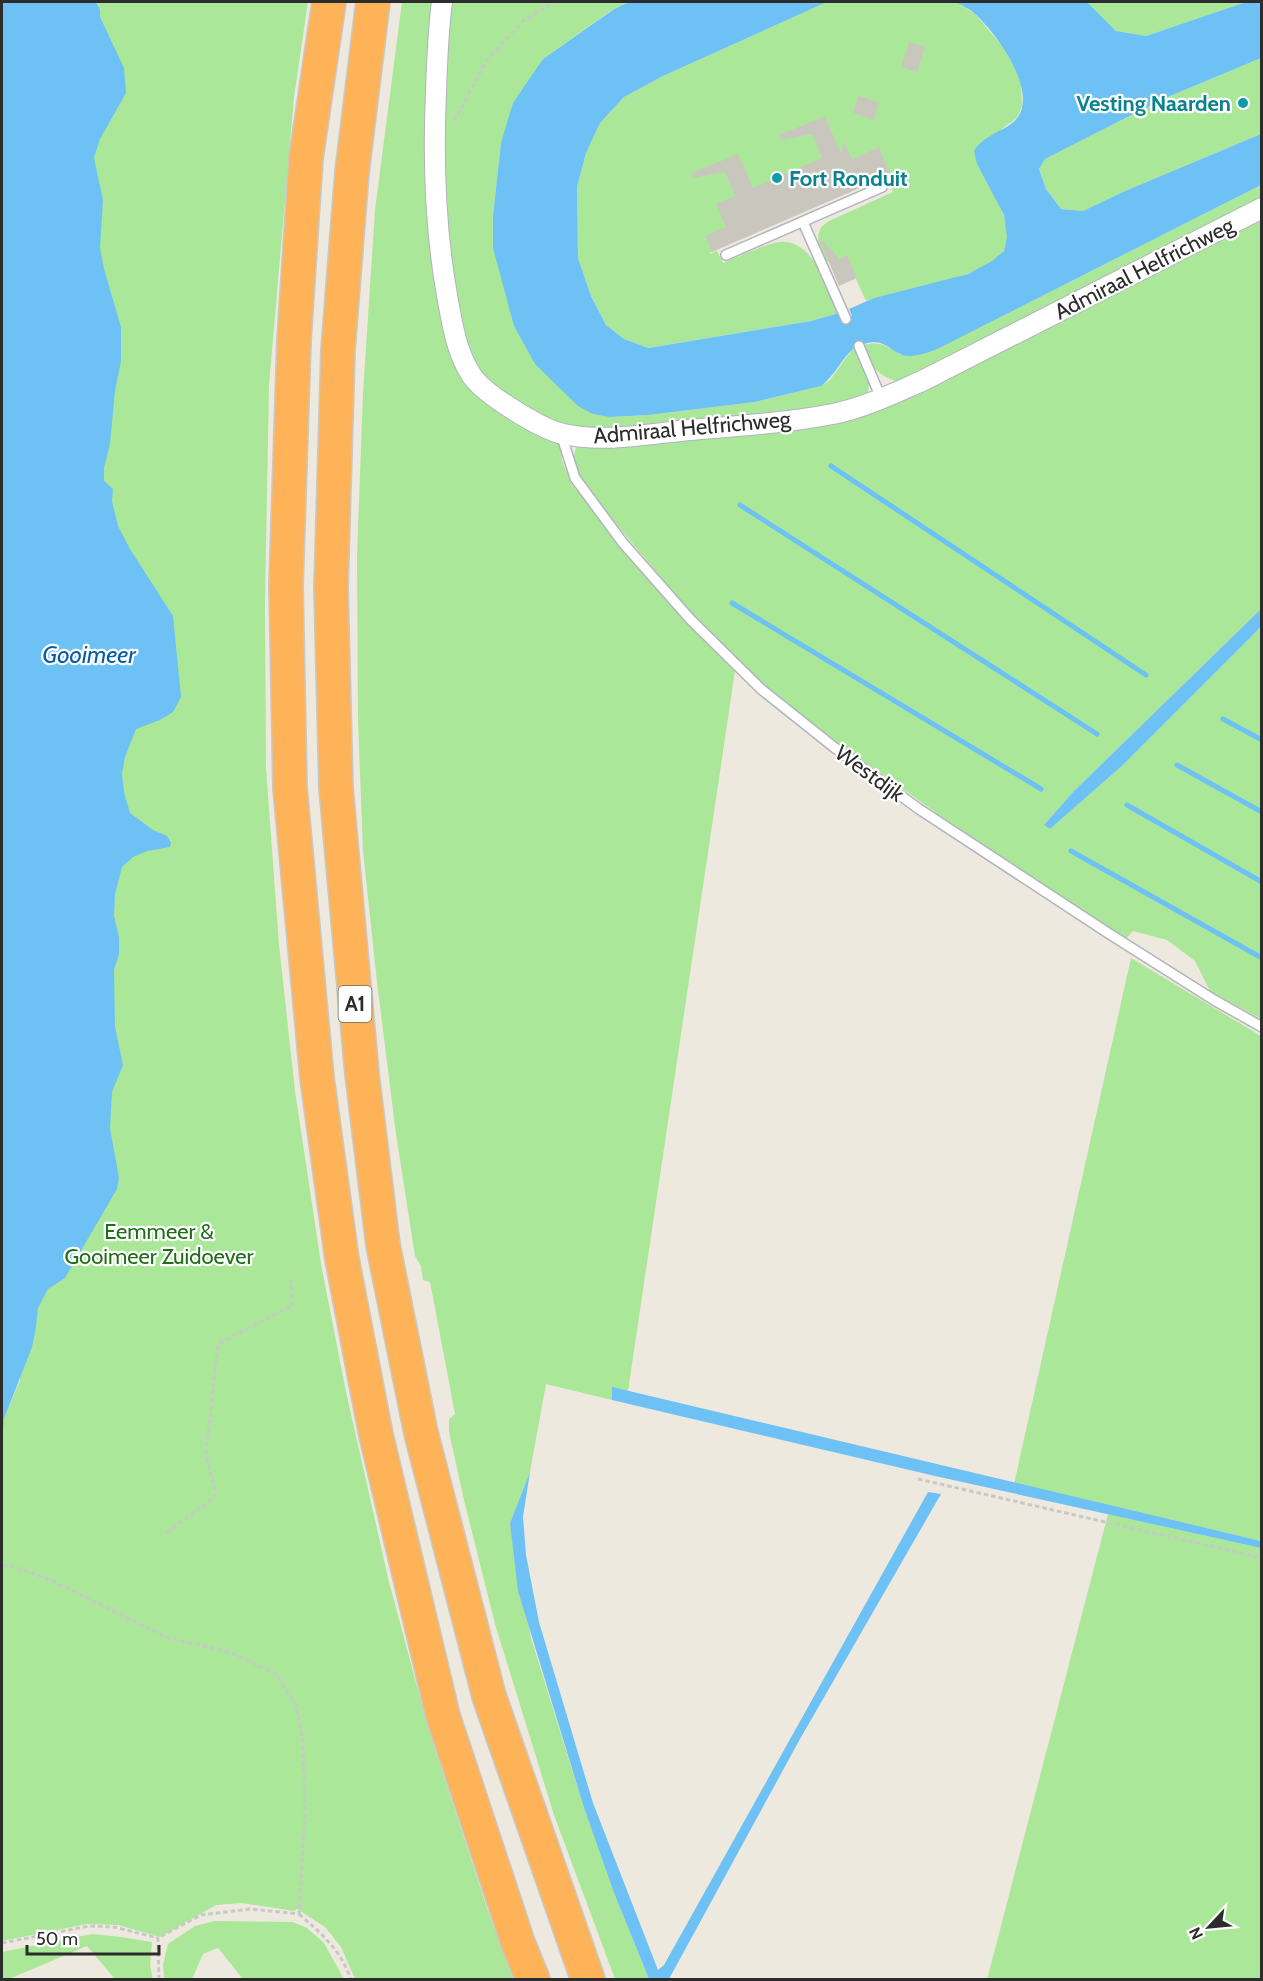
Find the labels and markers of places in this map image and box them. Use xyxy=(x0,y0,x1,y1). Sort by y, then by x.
place label: Vesting Naarden xyxy=(1077,90,1231,117)
marker: Vesting Naarden xyxy=(1236,96,1250,110)
place label: Fort Ronduit xyxy=(789,165,908,192)
marker: Fort Ronduit xyxy=(770,171,784,185)

